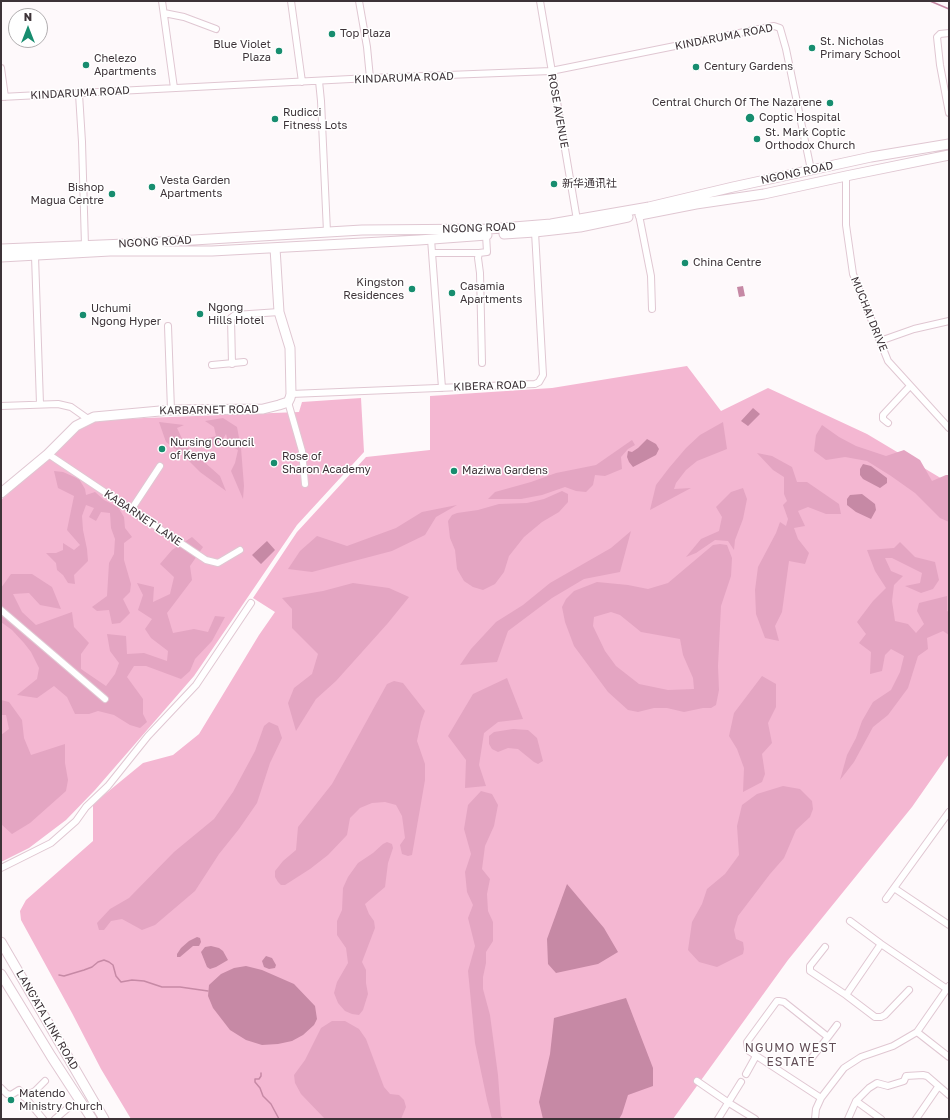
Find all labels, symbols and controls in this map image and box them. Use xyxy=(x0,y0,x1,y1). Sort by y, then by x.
north arrow xyxy=(8,8,48,48)
text: N xyxy=(24,10,32,23)
street label: KINDARUMA ROAD xyxy=(674,21,774,53)
place label: Top Plaza xyxy=(340,27,391,41)
marker: Top Plaza xyxy=(327,29,337,39)
place label: St. Nicholas Primary School xyxy=(820,35,900,61)
place label: Blue Violet Plaza xyxy=(213,38,271,64)
marker: St. Nicholas Primary School xyxy=(807,43,817,53)
marker: Blue Violet Plaza xyxy=(274,46,284,56)
place label: Chelezo Apartments xyxy=(94,52,156,78)
marker: Chelezo Apartments xyxy=(81,60,91,70)
place label: Century Gardens xyxy=(704,60,793,74)
marker: Century Gardens xyxy=(691,62,701,72)
street label: KINDARUMA ROAD xyxy=(354,70,454,86)
street label: ROSE AVENUE xyxy=(545,73,571,149)
street label: KINDARUMA ROAD xyxy=(30,84,130,102)
place label: Central Church Of The Nazarene xyxy=(652,96,822,110)
marker: Central Church Of The Nazarene xyxy=(825,98,835,108)
place label: Rudicci Fitness Lots xyxy=(283,106,347,132)
place label: Coptic Hospital xyxy=(759,111,841,125)
marker: Coptic Hospital xyxy=(744,112,756,124)
marker: Rudicci Fitness Lots xyxy=(270,114,280,124)
place label: St. Mark Coptic Orthodox Church xyxy=(765,126,855,152)
marker: St. Mark Coptic Orthodox Church xyxy=(752,134,762,144)
street label: NGONG ROAD xyxy=(760,159,834,187)
place label: Vesta Garden Apartments xyxy=(160,174,230,200)
place label: 新华通讯社 xyxy=(562,177,617,191)
marker: 新华通讯社 xyxy=(549,179,559,189)
place label: Bishop Magua Centre xyxy=(30,181,104,207)
marker: Vesta Garden Apartments xyxy=(147,182,157,192)
marker: Bishop Magua Centre xyxy=(107,189,117,199)
street label: NGONG ROAD xyxy=(442,220,516,236)
street label: NGONG ROAD xyxy=(118,233,192,251)
place label: China Centre xyxy=(693,256,761,270)
marker: China Centre xyxy=(680,258,690,268)
street label: MUCHAI DRIVE xyxy=(848,275,890,353)
place label: Kingston Residences xyxy=(343,276,404,302)
place label: Casamia Apartments xyxy=(460,280,522,306)
marker: Kingston Residences xyxy=(407,284,417,294)
marker: Casamia Apartments xyxy=(447,288,457,298)
place label: Ngong Hills Hotel xyxy=(208,301,264,327)
place label: Uchumi Ngong Hyper xyxy=(91,302,161,328)
marker: Ngong Hills Hotel xyxy=(195,309,205,319)
marker: Uchumi Ngong Hyper xyxy=(78,310,88,320)
street label: KIBERA ROAD xyxy=(453,378,527,394)
street label: KARBARNET ROAD xyxy=(159,403,259,417)
place label: Nursing Council of Kenya xyxy=(170,436,254,462)
marker: Nursing Council of Kenya xyxy=(157,444,167,454)
place label: Rose of Sharon Academy xyxy=(282,450,371,476)
marker: Rose of Sharon Academy xyxy=(269,458,279,468)
place label: Maziwa Gardens xyxy=(462,464,548,478)
marker: Maziwa Gardens xyxy=(449,466,459,476)
street label: KABARNET LANE xyxy=(102,487,184,549)
street label: LANG'ATA LINK ROAD xyxy=(13,968,81,1072)
district label: NGUMO WEST ESTATE xyxy=(745,1041,837,1069)
place label: Matendo Ministry Church xyxy=(19,1087,103,1113)
marker: Matendo Ministry Church xyxy=(6,1095,16,1105)

